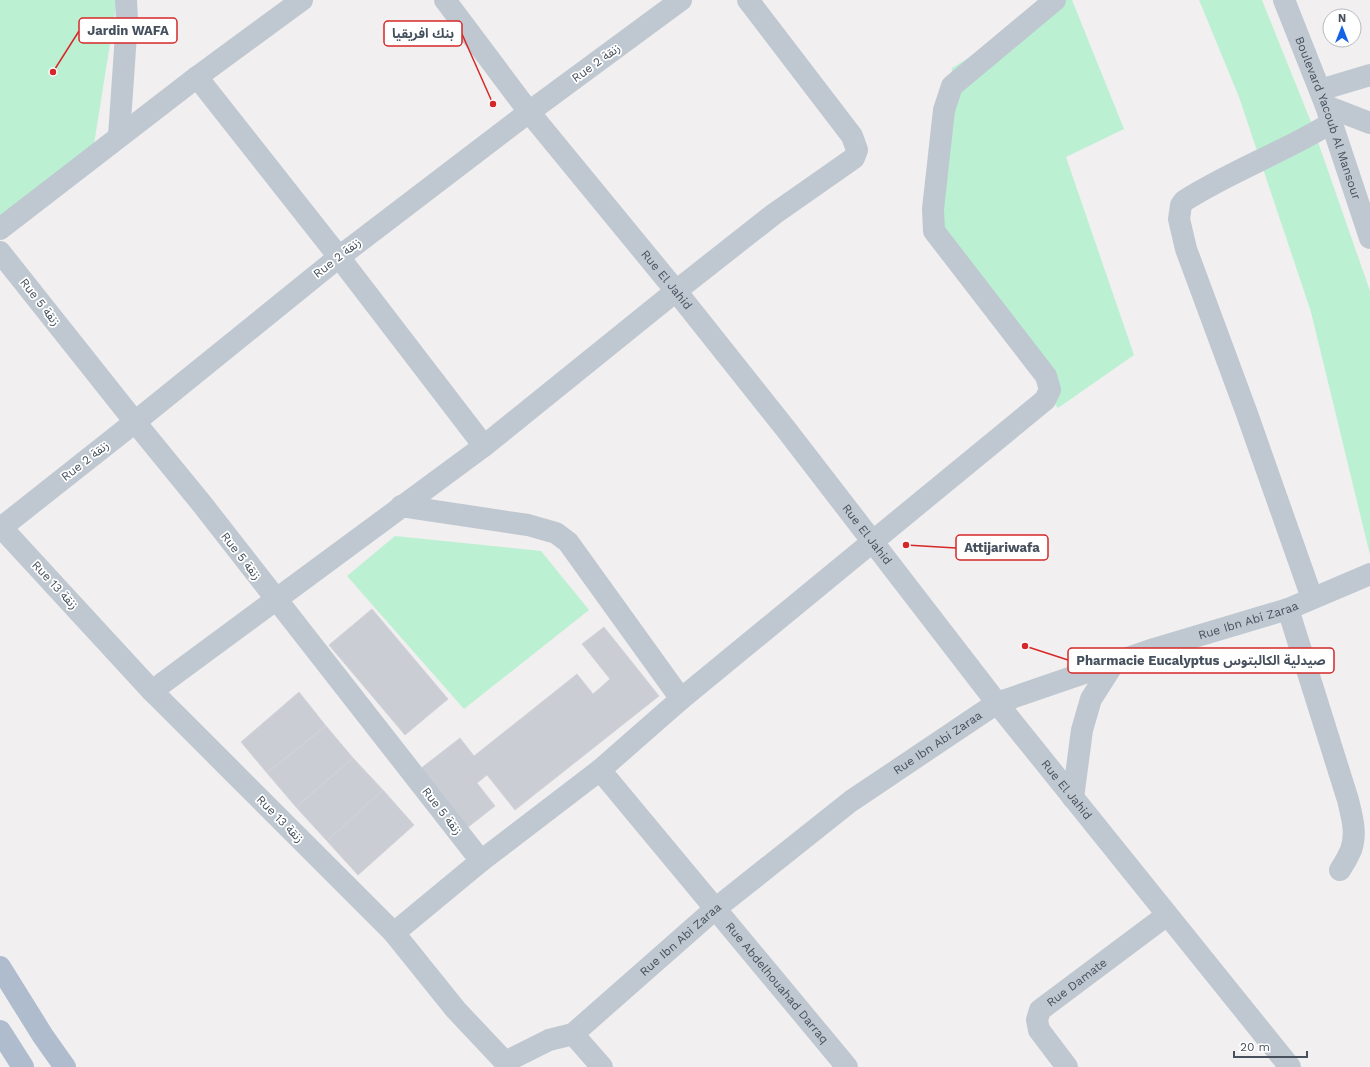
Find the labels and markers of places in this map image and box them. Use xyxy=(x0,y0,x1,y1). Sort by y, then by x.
callout: Jardin WAFA xyxy=(79,18,177,43)
callout: بنك افريقيا xyxy=(384,21,462,46)
callout: Attijariwafa xyxy=(956,535,1048,560)
callout: Pharmacie Eucalyptus صيدلية الكالبتوس xyxy=(1068,648,1334,673)

